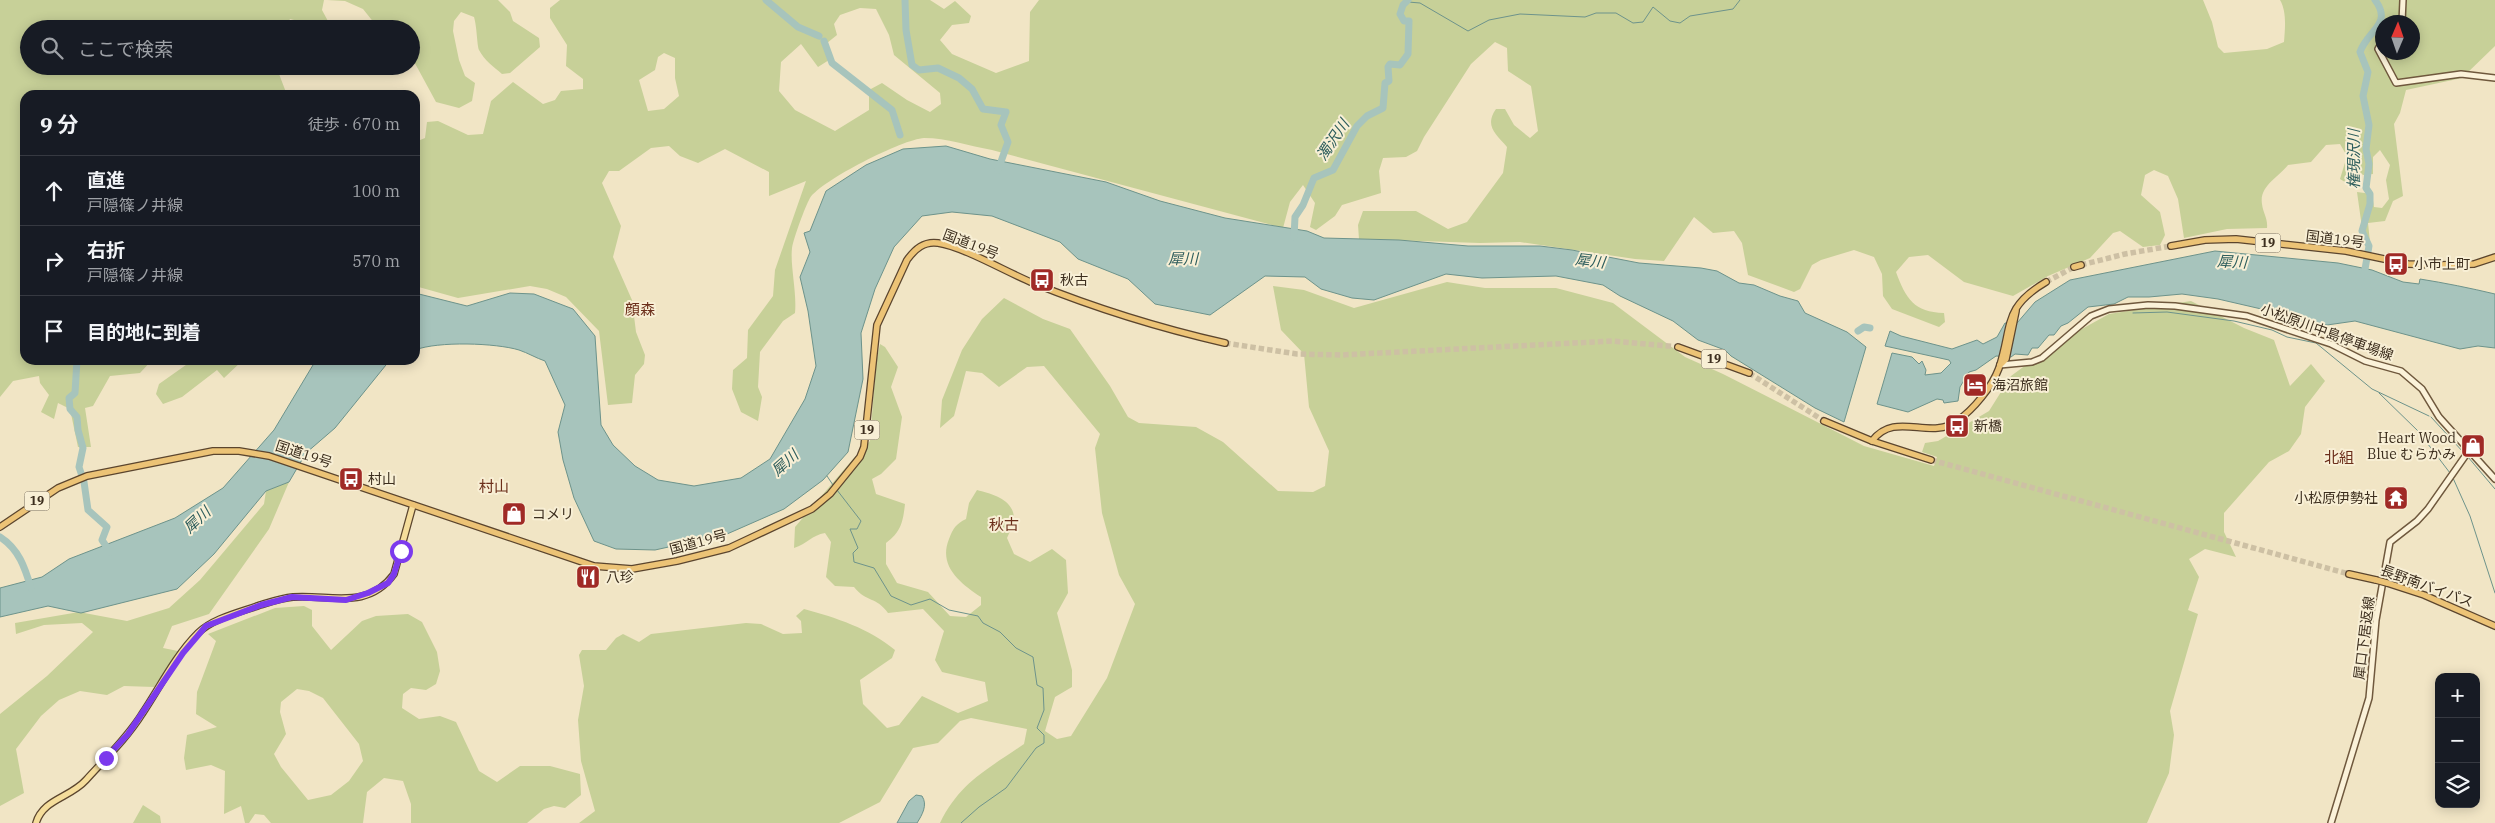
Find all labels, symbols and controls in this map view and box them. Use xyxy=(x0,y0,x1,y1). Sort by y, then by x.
north arrow xyxy=(2375,15,2420,60)
search box xyxy=(20,20,420,75)
icon: search xyxy=(38,34,66,62)
text: ここで検索 xyxy=(78,37,173,61)
text: 9 分 xyxy=(40,110,78,138)
text: 徒歩 · 670 m xyxy=(308,114,400,134)
water label: 濁沢川 xyxy=(1312,114,1354,164)
water label: 権現沢川 xyxy=(2344,127,2363,189)
text: 直進 xyxy=(87,168,125,192)
icon: ahead xyxy=(40,177,68,205)
text: 100 m xyxy=(352,181,400,201)
text: 戸隠篠ノ井線 xyxy=(87,195,183,215)
street label: 国道19号 xyxy=(940,225,1002,263)
street label: 国道19号 xyxy=(2305,226,2365,252)
road number: 19 xyxy=(2256,234,2280,252)
text: 右折 xyxy=(87,238,125,262)
icon: right xyxy=(40,247,68,275)
water label: 犀川 xyxy=(1168,249,1200,268)
water label: 犀川 xyxy=(1574,249,1608,272)
text: 570 m xyxy=(352,251,400,271)
water label: 犀川 xyxy=(2217,251,2249,272)
bus stop icon: 小市上町 xyxy=(2383,251,2409,277)
place label: 小市上町 xyxy=(2414,255,2470,273)
text: 戸隠篠ノ井線 xyxy=(87,265,183,285)
bus stop icon: 秋古 xyxy=(1029,267,1055,293)
place label: 秋古 xyxy=(1060,271,1088,289)
district label: 顔森 xyxy=(625,300,655,319)
street label: 小松原川中島停車場線 xyxy=(2258,300,2396,364)
icon: arrive xyxy=(40,317,68,345)
text: 目的地に到着 xyxy=(87,320,201,344)
road number: 19 xyxy=(1702,349,1726,368)
hotel icon: 海沼旅館 xyxy=(1962,372,1988,398)
place label: 海沼旅館 xyxy=(1992,376,2048,394)
bus stop icon: 新橋 xyxy=(1944,413,1970,439)
place label: 新橋 xyxy=(1974,417,2002,435)
road number: 19 xyxy=(854,420,880,440)
place label: Heart Wood Blue むらかみ xyxy=(2367,429,2456,463)
shop icon: Heart Wood Blue むらかみ xyxy=(2460,433,2486,459)
street label: 国道19号 xyxy=(273,436,335,472)
water label: 犀川 xyxy=(767,444,804,480)
district label: 北組 xyxy=(2324,448,2354,467)
bus stop icon: 村山 xyxy=(338,466,364,492)
place label: 村山 xyxy=(368,470,396,488)
district label: 村山 xyxy=(479,477,509,496)
temple icon: 小松原伊勢社 xyxy=(2383,485,2409,511)
place label: 小松原伊勢社 xyxy=(2294,489,2378,507)
road number: 19 xyxy=(24,492,50,511)
water label: 犀川 xyxy=(179,501,216,537)
shop icon: コメリ xyxy=(501,501,527,527)
place label: コメリ xyxy=(532,505,574,523)
district label: 秋古 xyxy=(989,515,1019,534)
street label: 国道19号 xyxy=(667,526,729,558)
route start xyxy=(390,540,413,563)
street label: 長野南バイパス xyxy=(2378,561,2476,611)
restaurant icon: 八珍 xyxy=(575,564,601,590)
place label: 八珍 xyxy=(606,568,634,586)
street label: 犀口下居返線 xyxy=(2350,595,2378,681)
map controls xyxy=(2435,673,2480,808)
button: + xyxy=(2435,673,2480,718)
button: − xyxy=(2435,718,2480,763)
route end xyxy=(95,747,118,770)
button: layers xyxy=(2435,763,2480,808)

